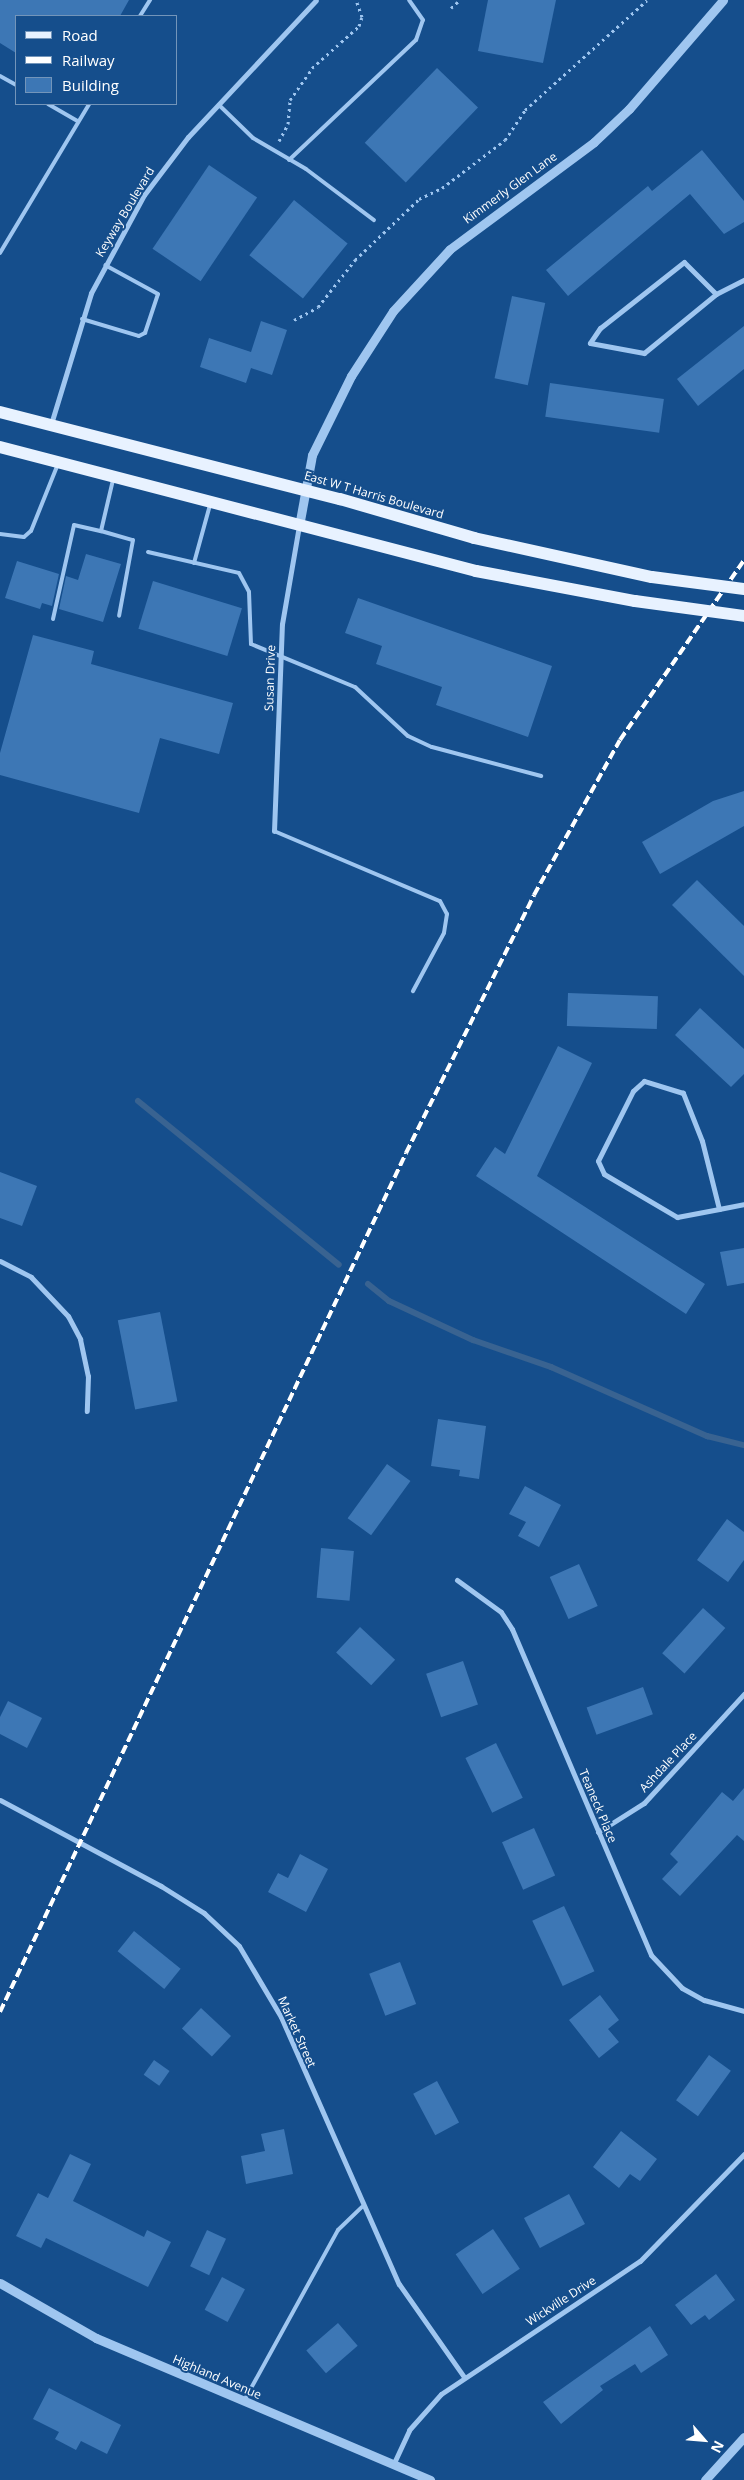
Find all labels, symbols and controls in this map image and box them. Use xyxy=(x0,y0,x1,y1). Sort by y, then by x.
legend xyxy=(15,15,178,105)
text: Road xyxy=(62,25,98,45)
text: Railway xyxy=(62,50,115,70)
text: Building xyxy=(62,75,119,95)
street label: Kimmerly Glen Lane xyxy=(460,149,560,227)
street label: Keyway Boulevard xyxy=(93,164,157,260)
street label: East W T Harris Boulevard xyxy=(303,468,445,522)
street label: Susan Drive xyxy=(262,645,278,711)
street label: Ashdale Place xyxy=(636,1729,700,1795)
street label: Teaneck Place xyxy=(576,1767,620,1845)
street label: Market Street xyxy=(275,1994,319,2070)
street label: Wickville Drive xyxy=(523,2273,599,2329)
street label: Highland Avenue xyxy=(170,2352,264,2402)
north arrow xyxy=(679,2415,729,2465)
text: N xyxy=(707,2438,729,2456)

